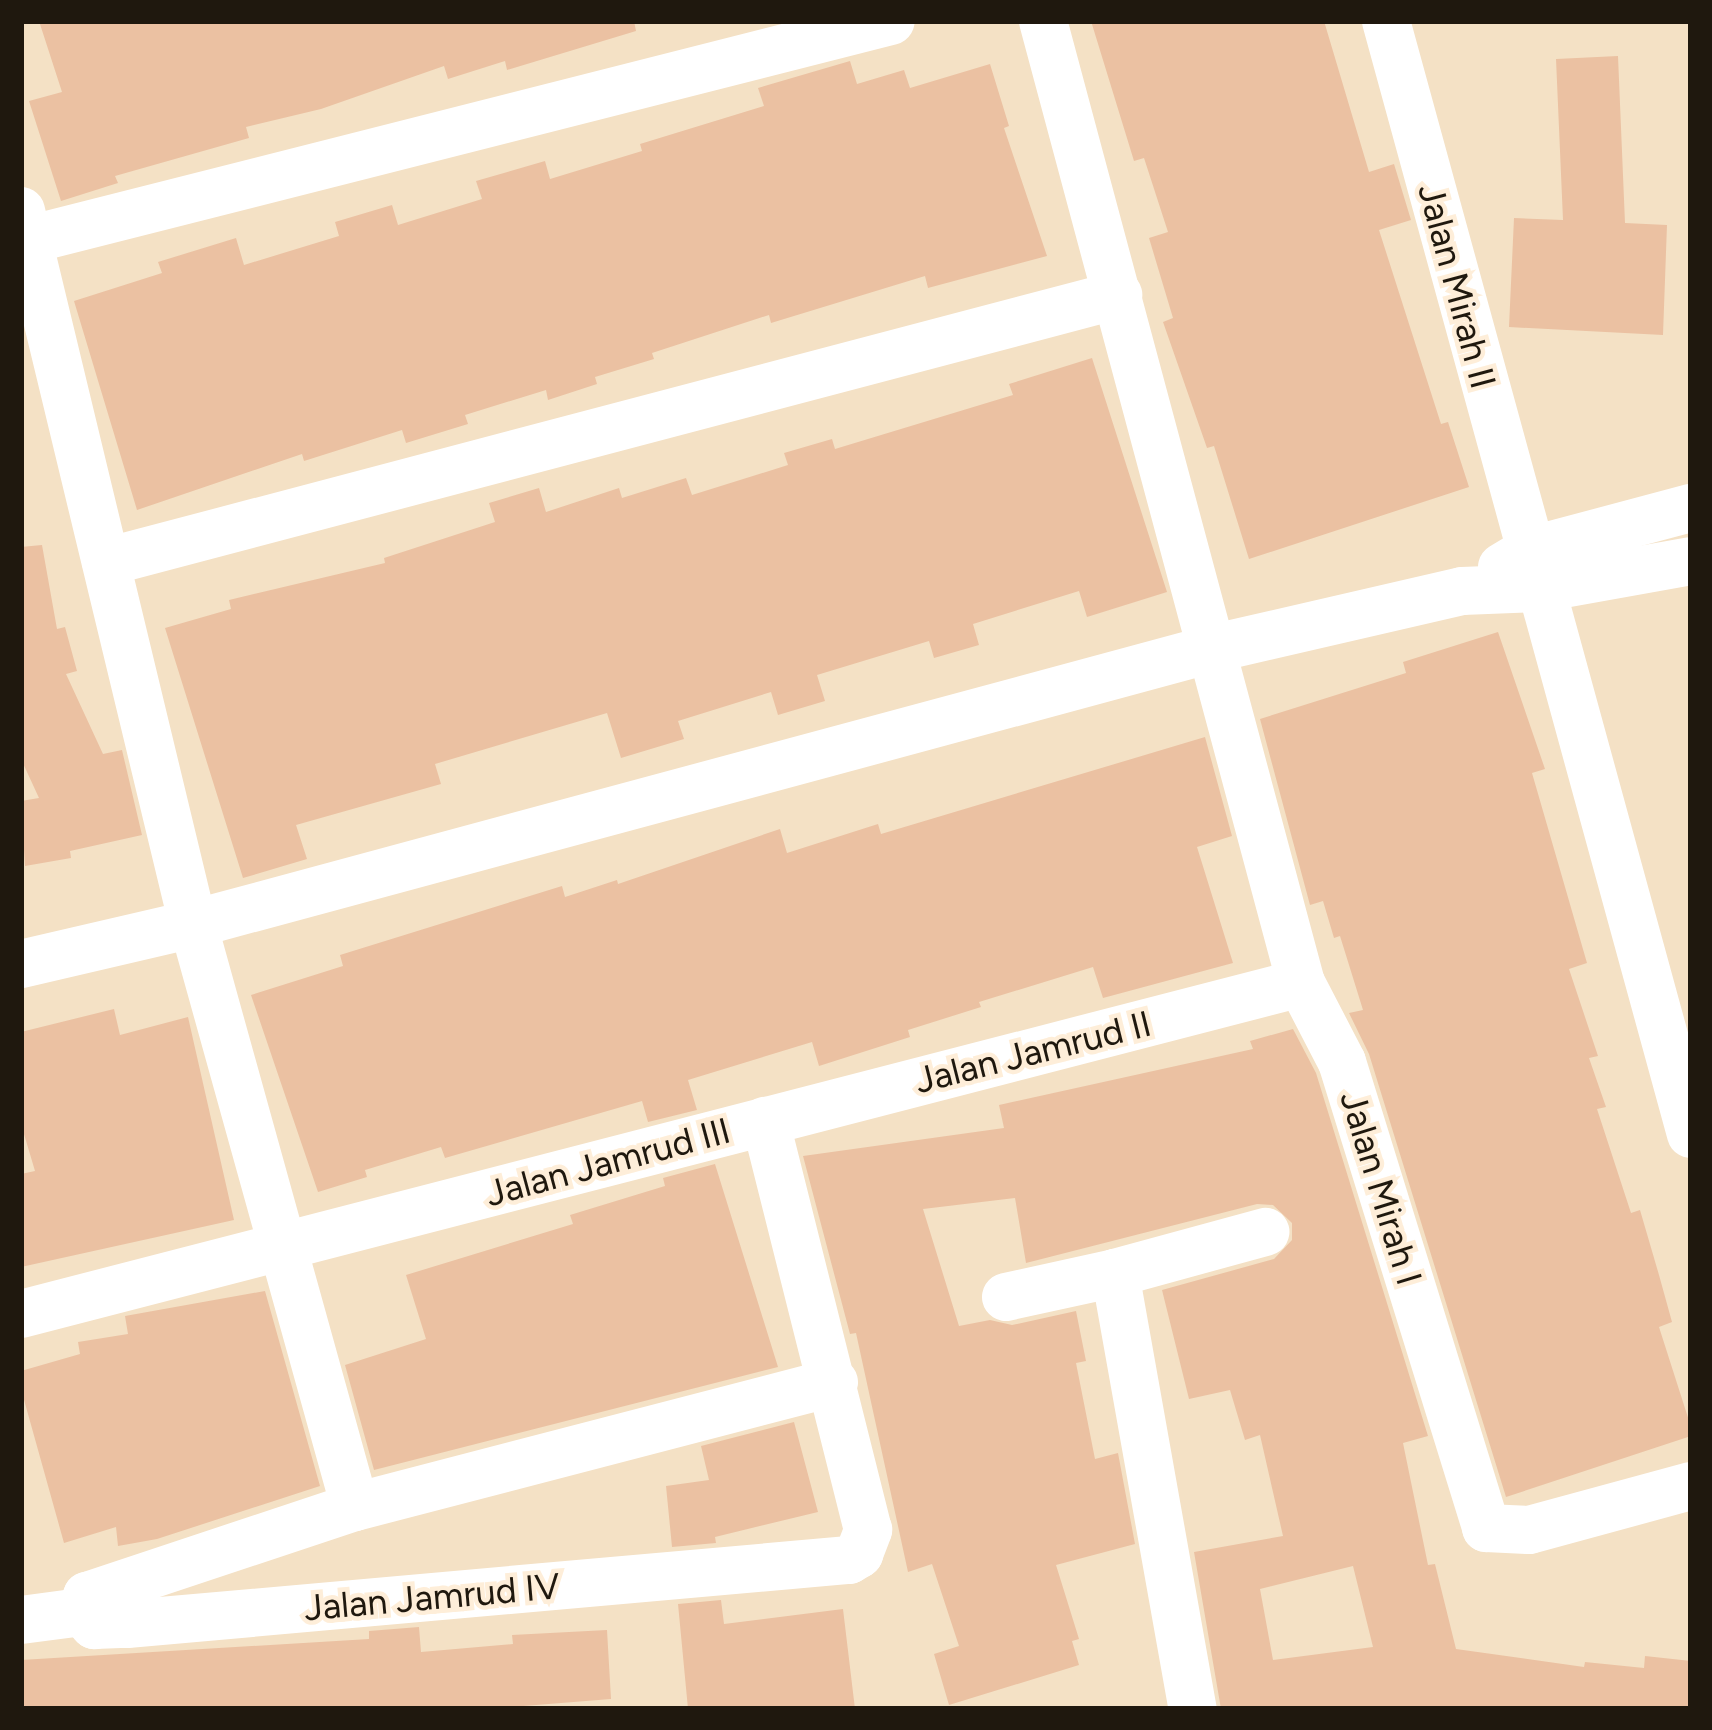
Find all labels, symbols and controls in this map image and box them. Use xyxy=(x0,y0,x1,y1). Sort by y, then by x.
street label: Jalan Mirah II xyxy=(1409,179,1505,393)
street label: Jalan Jamrud II xyxy=(911,1002,1155,1102)
street label: Jalan Mirah I xyxy=(1331,1086,1431,1290)
street label: Jalan Jamrud III xyxy=(481,1109,735,1215)
street label: Jalan Jamrud IV xyxy=(302,1564,562,1630)

